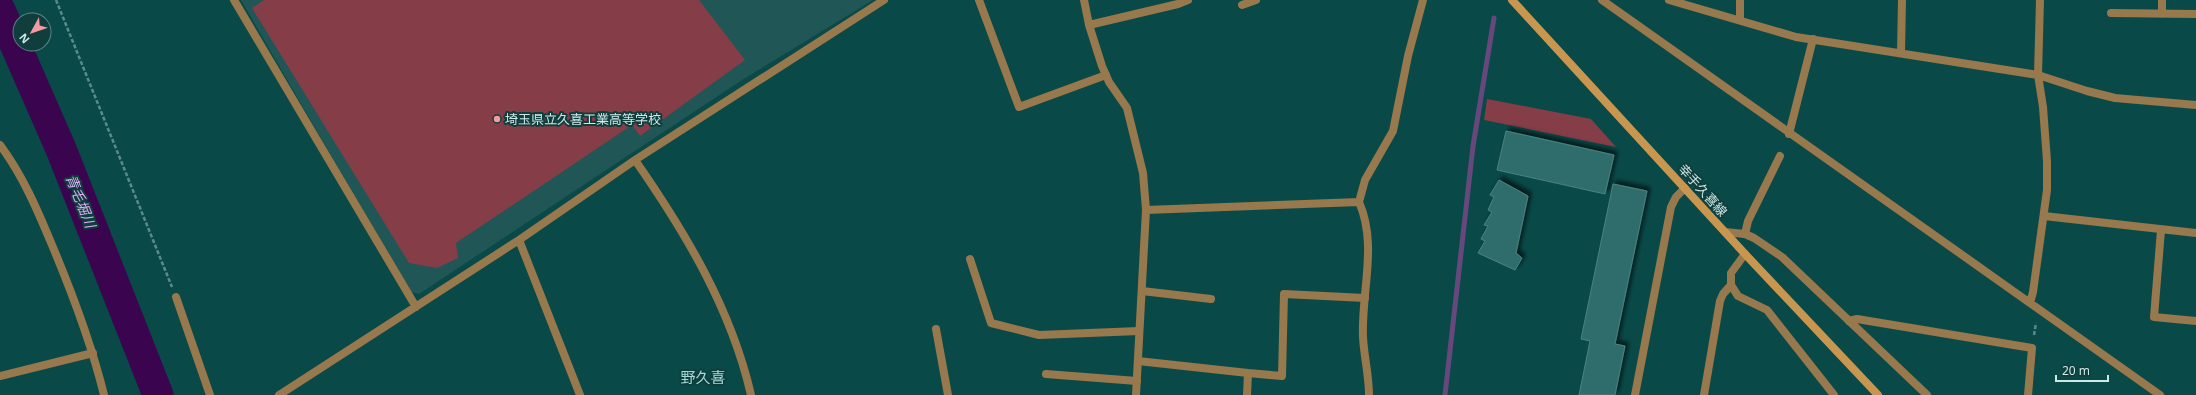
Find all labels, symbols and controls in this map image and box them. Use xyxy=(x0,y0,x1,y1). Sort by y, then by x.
north arrow xyxy=(12,12,52,52)
text: N xyxy=(15,30,33,47)
place label: 埼玉県立久喜工業高等学校 xyxy=(505,110,661,128)
marker: 埼玉県立久喜工業高等学校 xyxy=(492,114,502,124)
street label: 幸手久喜線 xyxy=(1675,160,1731,220)
water label: 青毛堀川 xyxy=(62,171,101,232)
scale bar xyxy=(2056,357,2108,383)
text: 20 m xyxy=(2062,362,2090,379)
district label: 野久喜 xyxy=(680,367,726,387)

